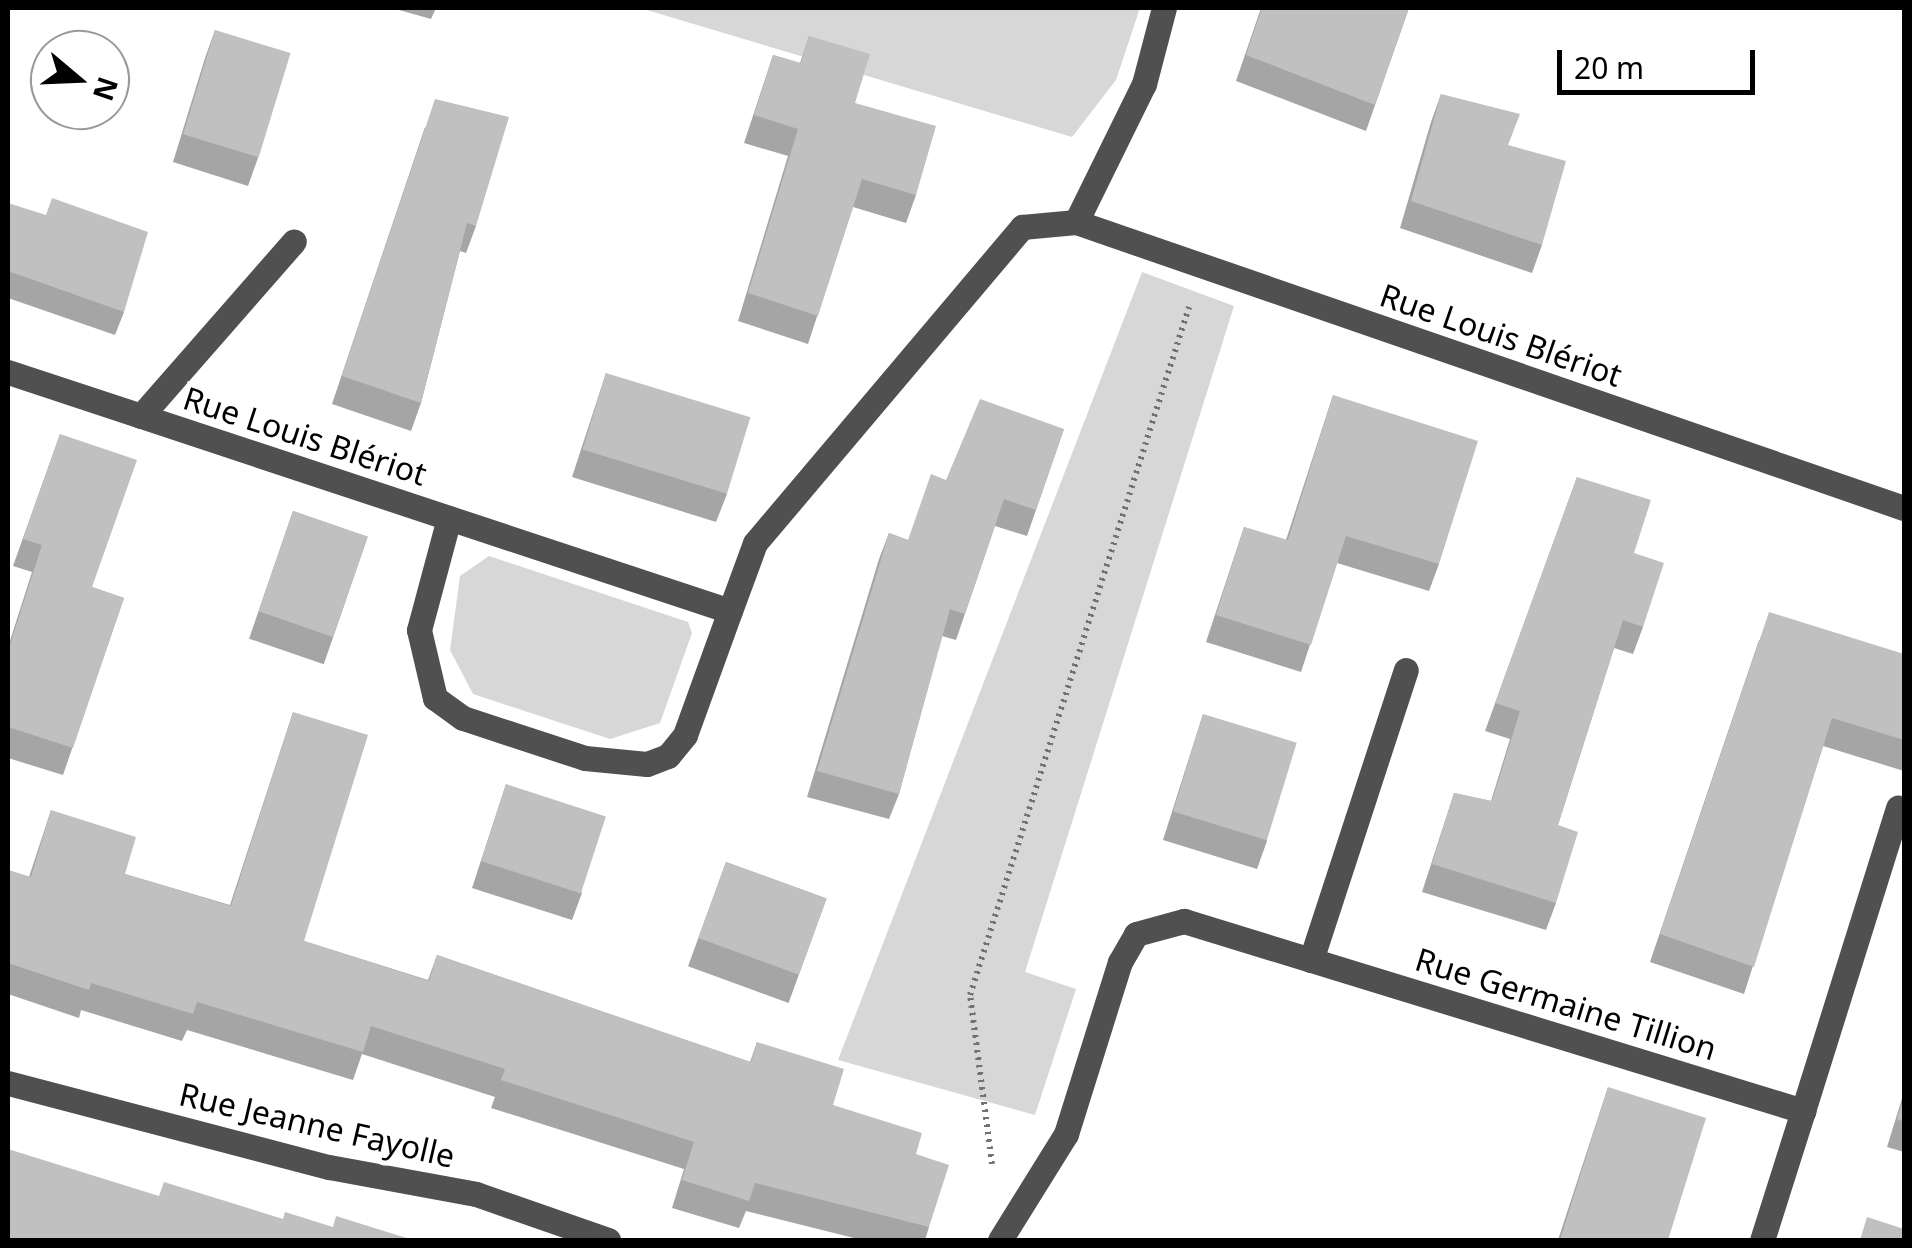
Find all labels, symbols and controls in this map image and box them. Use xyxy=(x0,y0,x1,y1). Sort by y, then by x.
north arrow xyxy=(30,30,130,130)
scale bar xyxy=(1562,30,1760,92)
text: 20 m xyxy=(1574,47,1644,88)
text: N xyxy=(85,72,128,106)
street label: Rue Louis Blériot xyxy=(1375,276,1627,394)
street label: Rue Louis Blériot xyxy=(179,379,431,493)
street label: Rue Germaine Tillion xyxy=(1411,940,1721,1068)
street label: Rue Jeanne Fayolle xyxy=(176,1075,458,1175)

